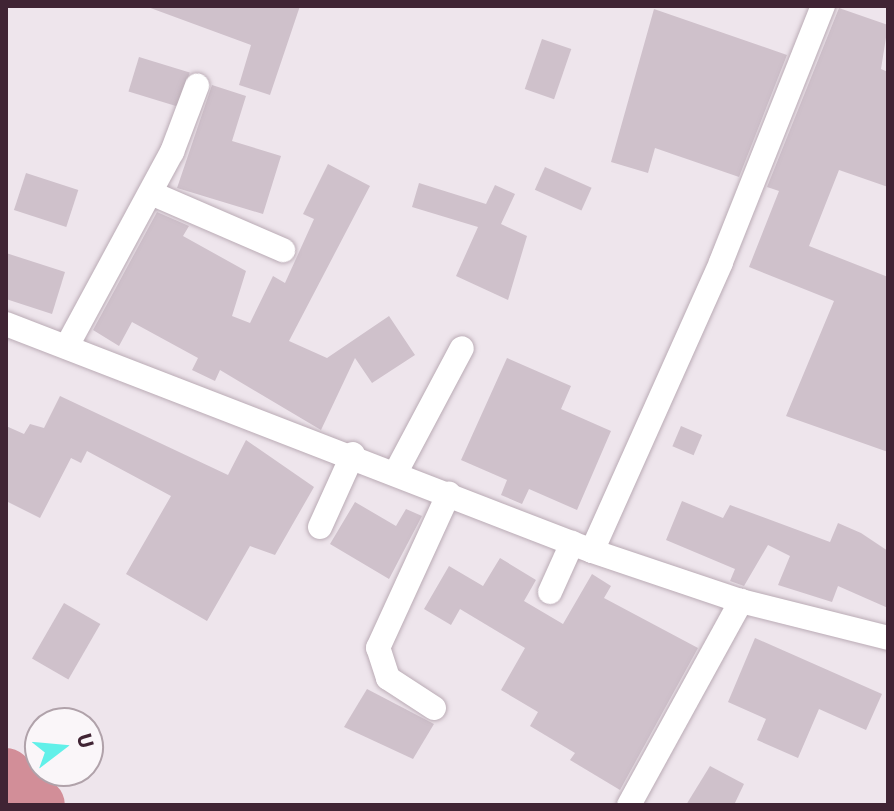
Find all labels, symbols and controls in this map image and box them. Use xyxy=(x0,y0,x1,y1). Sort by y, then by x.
north arrow xyxy=(24,707,104,787)
text: U xyxy=(68,729,103,752)

